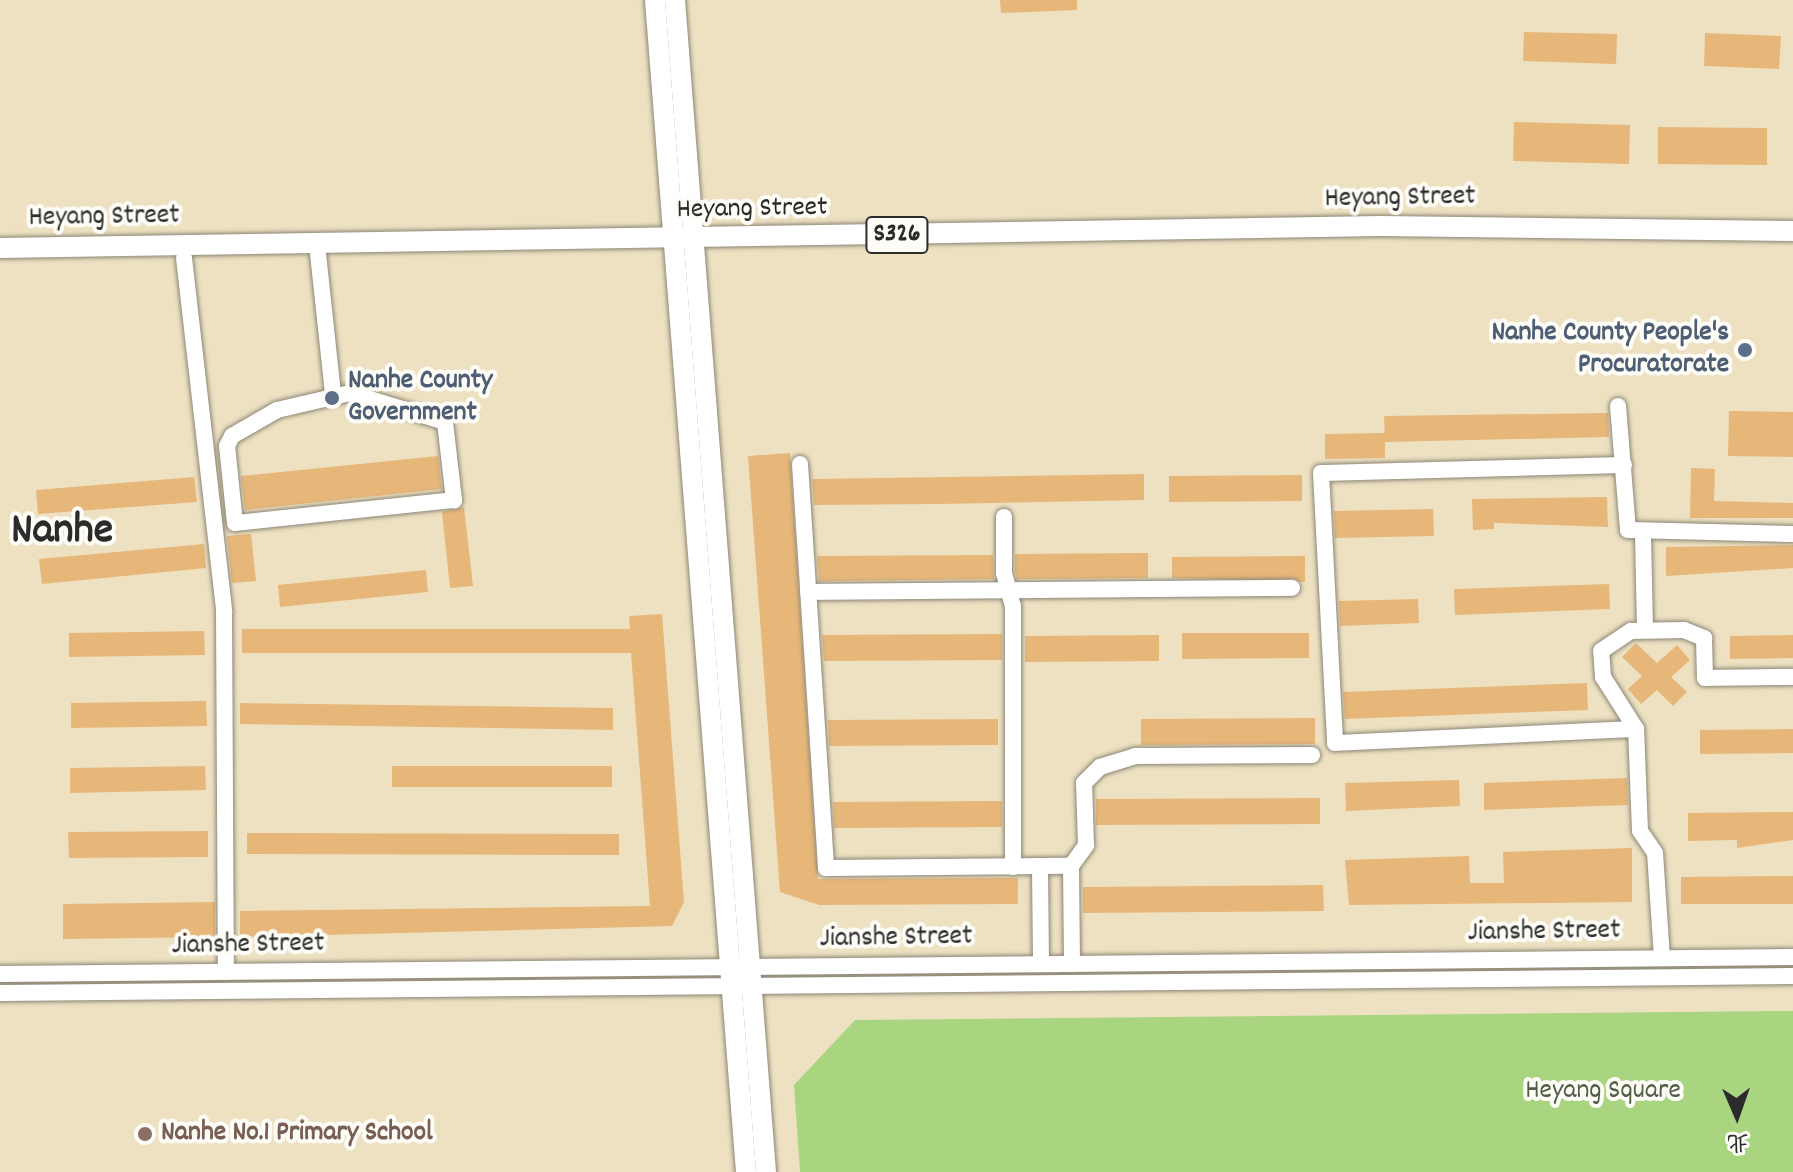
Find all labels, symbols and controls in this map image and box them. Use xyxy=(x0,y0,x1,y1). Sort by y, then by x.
street label: Heyang Street xyxy=(1324,181,1476,217)
street label: Heyang Street xyxy=(676,192,828,228)
street label: Heyang Street xyxy=(28,200,180,236)
road number: S326 xyxy=(865,213,929,257)
place label: Nanhe County People's Procuratorate xyxy=(1491,317,1729,383)
marker: Nanhe County People's Procuratorate xyxy=(1736,341,1754,359)
place label: Nanhe County Government xyxy=(348,365,492,431)
marker: Nanhe County Government xyxy=(323,389,341,407)
district label: Nanhe xyxy=(11,507,113,559)
street label: Jianshe Street xyxy=(1467,915,1621,951)
street label: Jianshe Street xyxy=(819,921,973,957)
street label: Jianshe Street xyxy=(171,928,325,964)
park label: Heyang Square xyxy=(1525,1075,1681,1109)
north arrow xyxy=(1697,1076,1777,1156)
place label: Nanhe No.1 Primary School xyxy=(161,1117,433,1151)
marker: Nanhe No.1 Primary School xyxy=(136,1125,154,1143)
text: 北 xyxy=(1726,1125,1749,1156)

